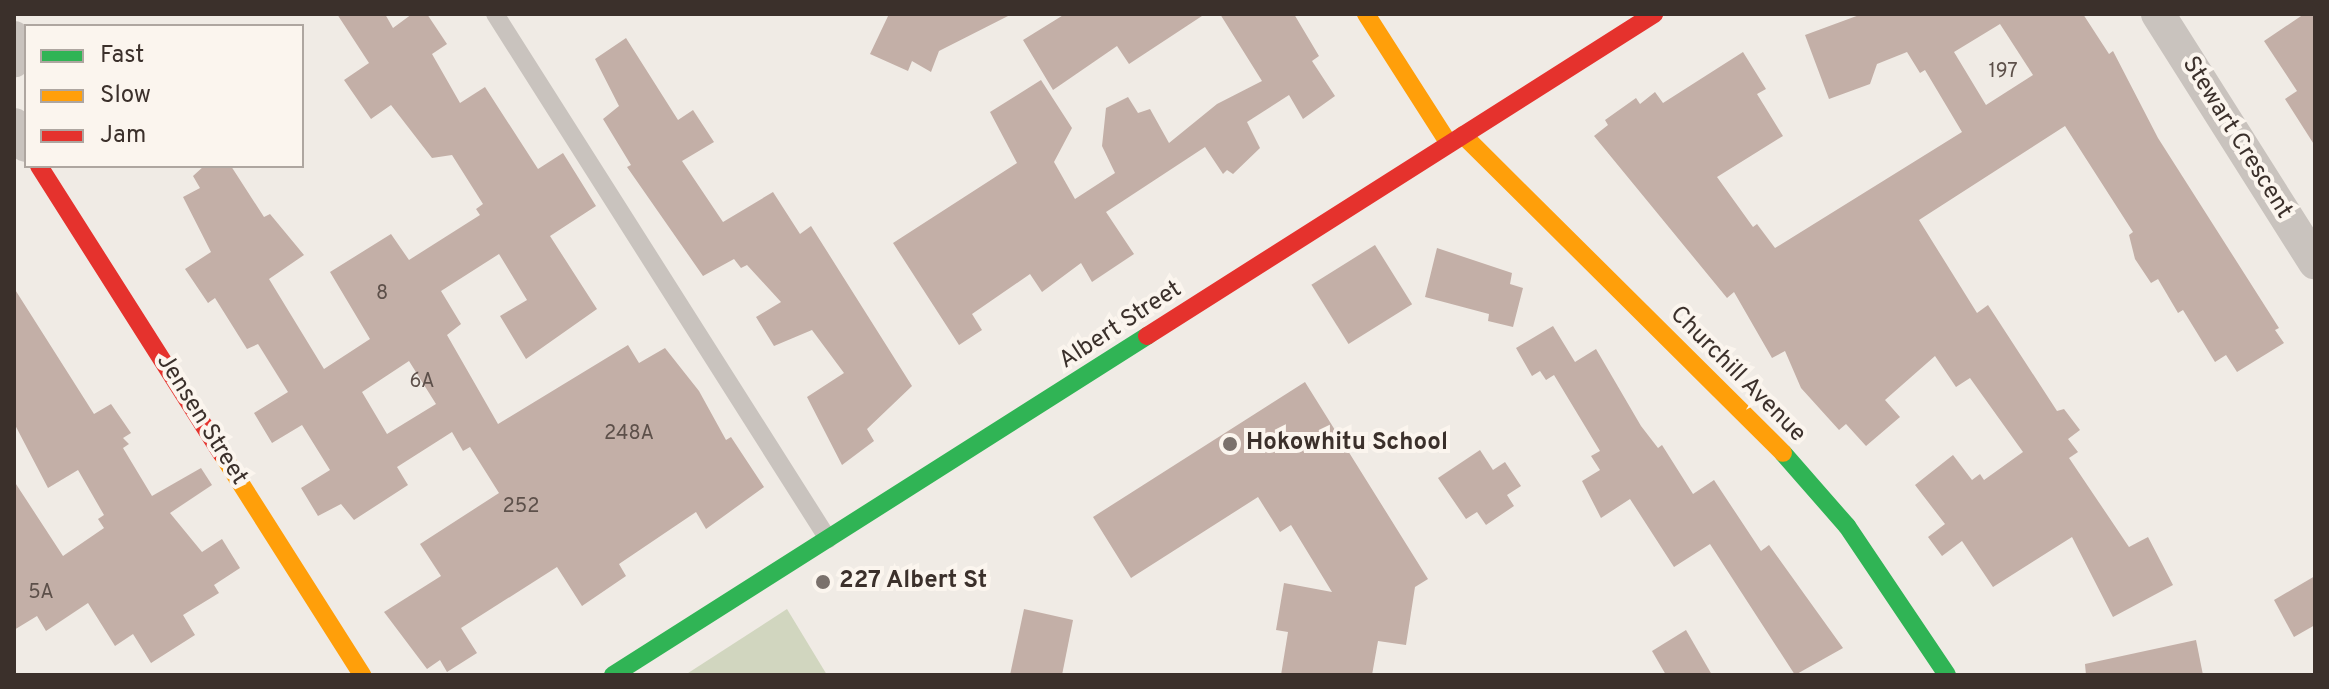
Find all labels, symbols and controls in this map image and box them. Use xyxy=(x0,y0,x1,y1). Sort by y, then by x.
legend xyxy=(24,24,304,168)
text: Fast xyxy=(100,41,144,71)
street label: Stewart Crescent xyxy=(2175,52,2297,224)
house number: 197 xyxy=(1988,60,2018,84)
text: Slow xyxy=(100,81,151,111)
text: Jam xyxy=(100,121,146,151)
street label: Albert Street xyxy=(1054,276,1188,376)
house number: 8 xyxy=(376,282,388,306)
street label: Churchill Avenue xyxy=(1663,301,1811,449)
street label: Jensen Street xyxy=(149,349,253,491)
house number: 6A xyxy=(409,370,435,394)
house number: 248A xyxy=(604,422,654,446)
place label: Hokowhitu School xyxy=(1246,430,1448,458)
marker: Hokowhitu School xyxy=(1221,435,1239,453)
house number: 252 xyxy=(503,495,539,519)
place label: 227 Albert St xyxy=(839,568,988,596)
marker: 227 Albert St xyxy=(814,573,832,591)
house number: 5A xyxy=(28,581,54,605)

